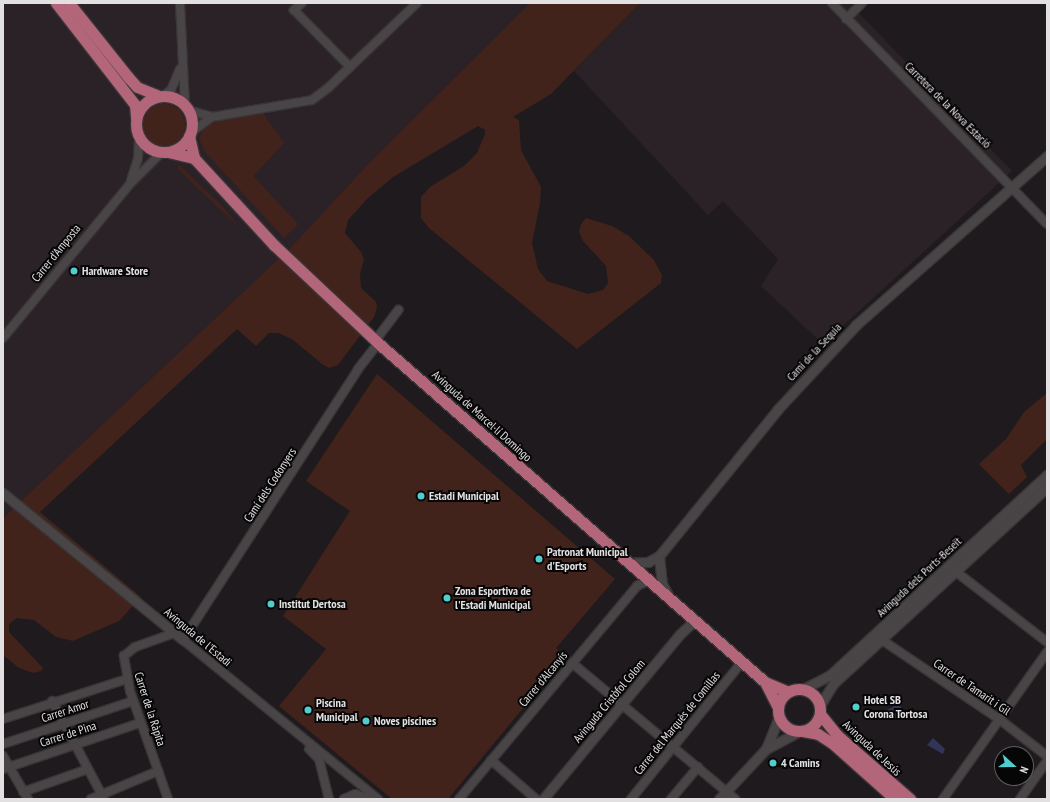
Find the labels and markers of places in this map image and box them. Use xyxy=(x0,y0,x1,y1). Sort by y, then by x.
place label: Hardware Store xyxy=(82,264,148,278)
marker: Hardware Store xyxy=(69,266,79,276)
place label: Estadi Municipal xyxy=(429,489,499,503)
marker: Estadi Municipal xyxy=(416,491,426,501)
place label: Patronat Municipal d'Esports xyxy=(547,545,628,573)
marker: Patronat Municipal d'Esports xyxy=(534,554,544,564)
place label: Zona Esportiva de l'Estadi Municipal xyxy=(455,584,531,612)
marker: Zona Esportiva de l'Estadi Municipal xyxy=(442,593,452,603)
place label: Institut Dertosa xyxy=(279,597,346,611)
marker: Institut Dertosa xyxy=(266,599,276,609)
place label: Hotel SB Corona Tortosa xyxy=(864,693,928,721)
place label: Piscina Municipal xyxy=(316,696,358,724)
marker: Hotel SB Corona Tortosa xyxy=(851,702,861,712)
marker: Piscina Municipal xyxy=(303,705,313,715)
place label: Noves piscines xyxy=(374,714,436,728)
marker: Noves piscines xyxy=(361,716,371,726)
place label: 4 Camins xyxy=(781,756,820,770)
marker: 4 Camins xyxy=(768,758,778,768)

